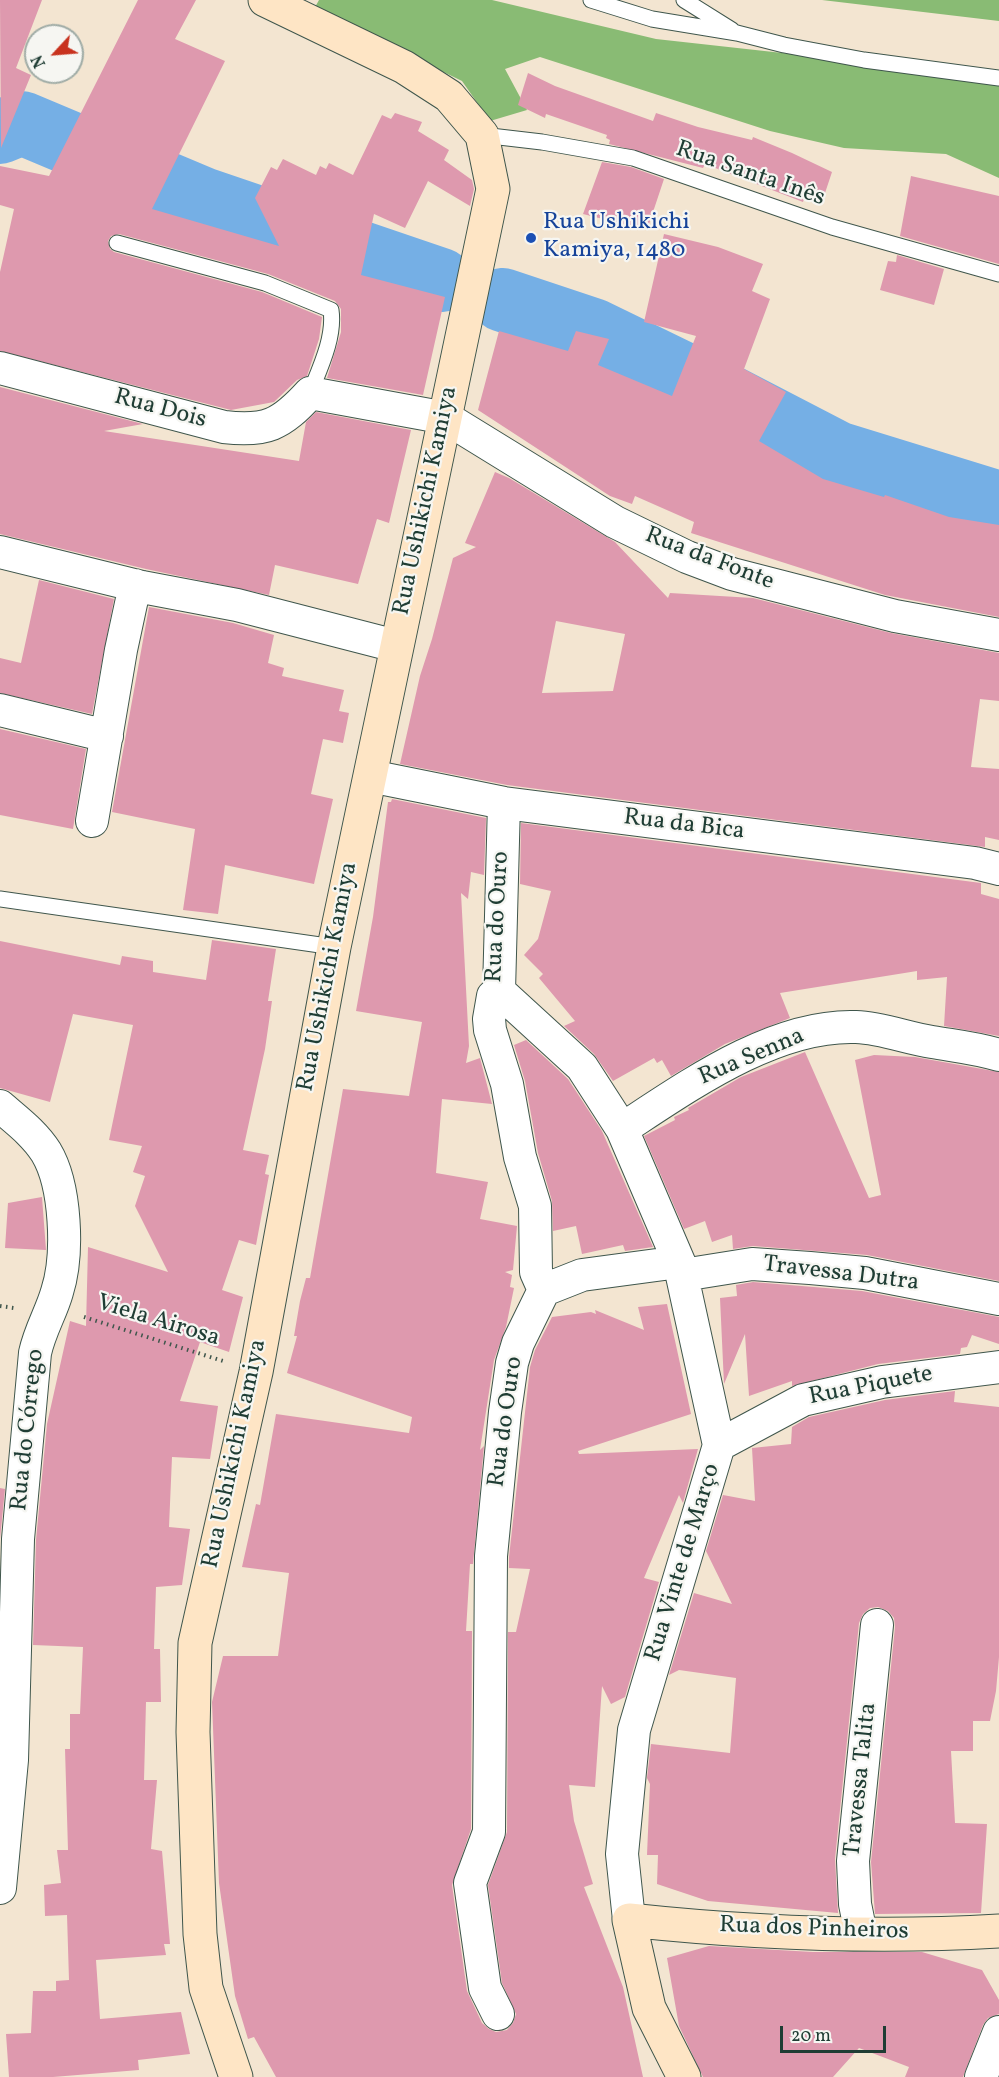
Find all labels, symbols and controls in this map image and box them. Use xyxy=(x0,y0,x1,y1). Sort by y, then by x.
north arrow xyxy=(24,24,84,84)
text: N xyxy=(27,51,52,71)
street label: Rua Santa Inês xyxy=(672,136,828,214)
place label: Rua Ushikichi Kamiya, 1480 xyxy=(543,210,690,266)
marker: Rua Ushikichi Kamiya, 1480 xyxy=(524,231,538,245)
street label: Rua Dois xyxy=(111,384,209,436)
street label: Rua Ushikichi Kamiya xyxy=(389,384,465,618)
street label: Rua da Fonte xyxy=(640,522,778,598)
street label: Rua da Bica xyxy=(622,804,746,848)
street label: Rua do Ouro xyxy=(481,850,517,984)
street label: Rua Ushikichi Kamiya xyxy=(293,860,365,1094)
street label: Rua Senna xyxy=(695,1023,809,1093)
street label: Travessa Dutra xyxy=(761,1251,921,1299)
street label: Viela Airosa xyxy=(93,1290,223,1354)
street label: Rua Ushikichi Kamiya xyxy=(198,1337,274,1571)
street label: Rua do Córrego xyxy=(6,1348,52,1512)
street label: Rua do Ouro xyxy=(484,1355,530,1489)
street label: Rua Piquete xyxy=(807,1361,935,1413)
street label: Rua Vinte de Março xyxy=(640,1461,728,1665)
street label: Travessa Talita xyxy=(840,1702,884,1858)
street label: Rua dos Pinheiros xyxy=(719,1912,909,1948)
scale bar xyxy=(783,2014,890,2052)
text: 20 m xyxy=(791,2024,831,2049)

